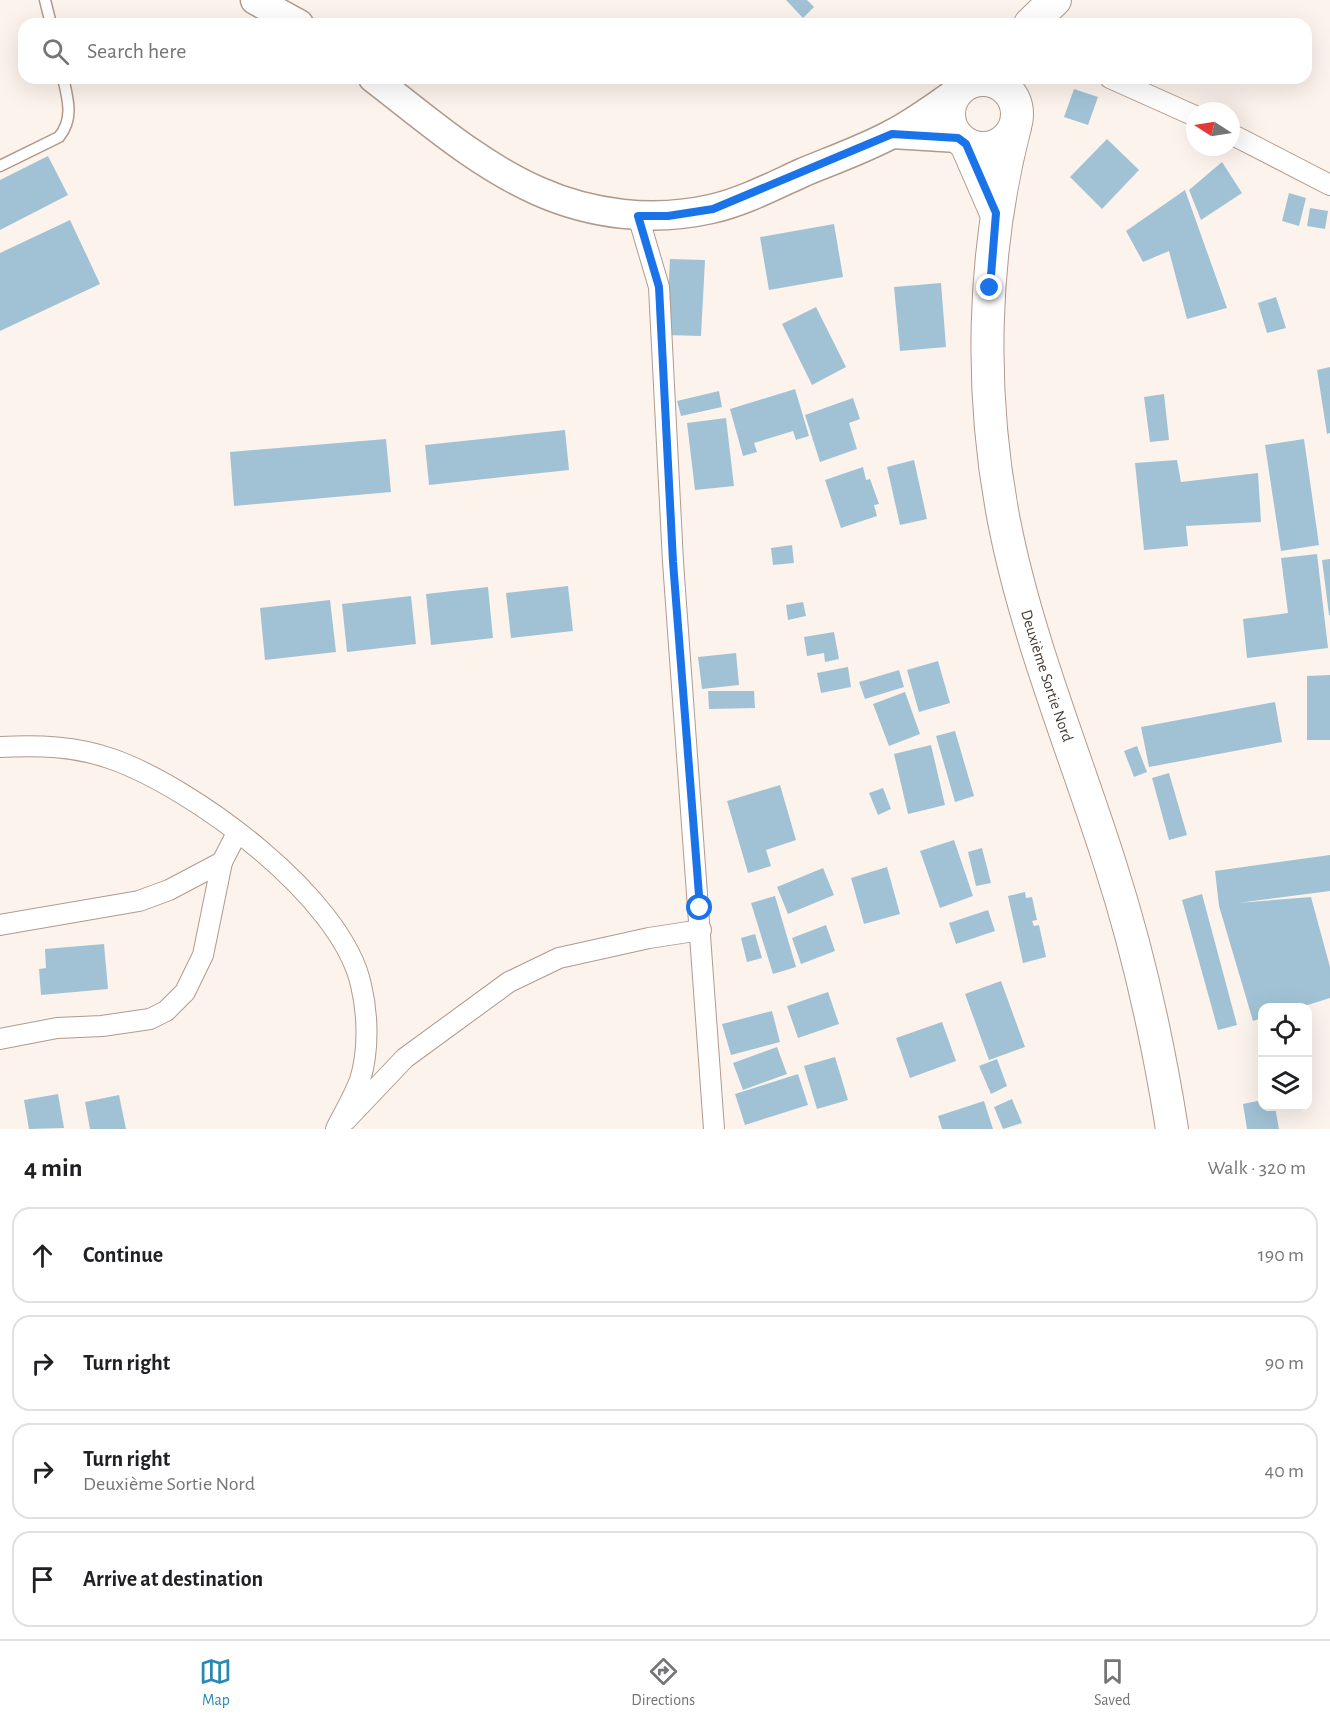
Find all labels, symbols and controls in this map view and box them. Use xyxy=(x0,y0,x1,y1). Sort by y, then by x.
search box xyxy=(18,18,1312,84)
icon: search xyxy=(39,35,72,68)
text: Search here xyxy=(87,40,186,62)
north arrow xyxy=(1186,102,1240,156)
route end xyxy=(976,274,1002,300)
street label: Deuxième Sortie Nord xyxy=(1018,608,1076,744)
route start xyxy=(686,894,712,920)
map controls xyxy=(1258,1003,1312,1111)
button: locate xyxy=(1258,1003,1312,1057)
button: layers xyxy=(1258,1057,1312,1111)
text: 4 min xyxy=(24,1155,83,1181)
text: Walk · 320 m xyxy=(1208,1158,1306,1178)
icon: ahead xyxy=(26,1239,59,1272)
text: Continue xyxy=(83,1244,163,1266)
text: 190 m xyxy=(1258,1245,1304,1265)
icon: right xyxy=(26,1347,59,1380)
text: Turn right xyxy=(83,1352,170,1374)
text: 90 m xyxy=(1265,1353,1304,1373)
text: Turn right xyxy=(83,1448,170,1470)
icon: right xyxy=(26,1455,59,1488)
text: 40 m xyxy=(1265,1461,1304,1481)
text: Deuxième Sortie Nord xyxy=(83,1474,255,1494)
icon: arrive xyxy=(26,1563,59,1596)
text: Arrive at destination xyxy=(83,1568,263,1590)
tab: Map xyxy=(199,1655,232,1710)
tab: Directions xyxy=(631,1655,695,1710)
tab: Saved xyxy=(1094,1655,1131,1710)

